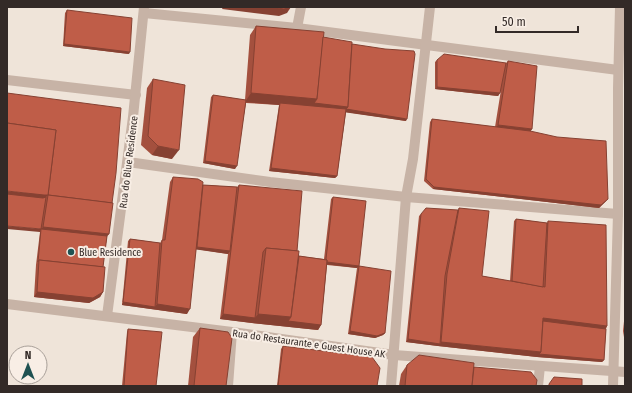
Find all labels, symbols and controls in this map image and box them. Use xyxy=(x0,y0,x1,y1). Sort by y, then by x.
scale bar xyxy=(496,8,578,34)
text: 50 m xyxy=(502,15,526,29)
street label: Rua do Blue Residence xyxy=(117,115,141,209)
marker: Blue Residence xyxy=(66,247,76,257)
place label: Blue Residence xyxy=(79,247,141,259)
street label: Rua do Restaurante e Guest House AK xyxy=(232,327,387,361)
north arrow xyxy=(8,345,48,385)
text: N xyxy=(25,349,31,362)

